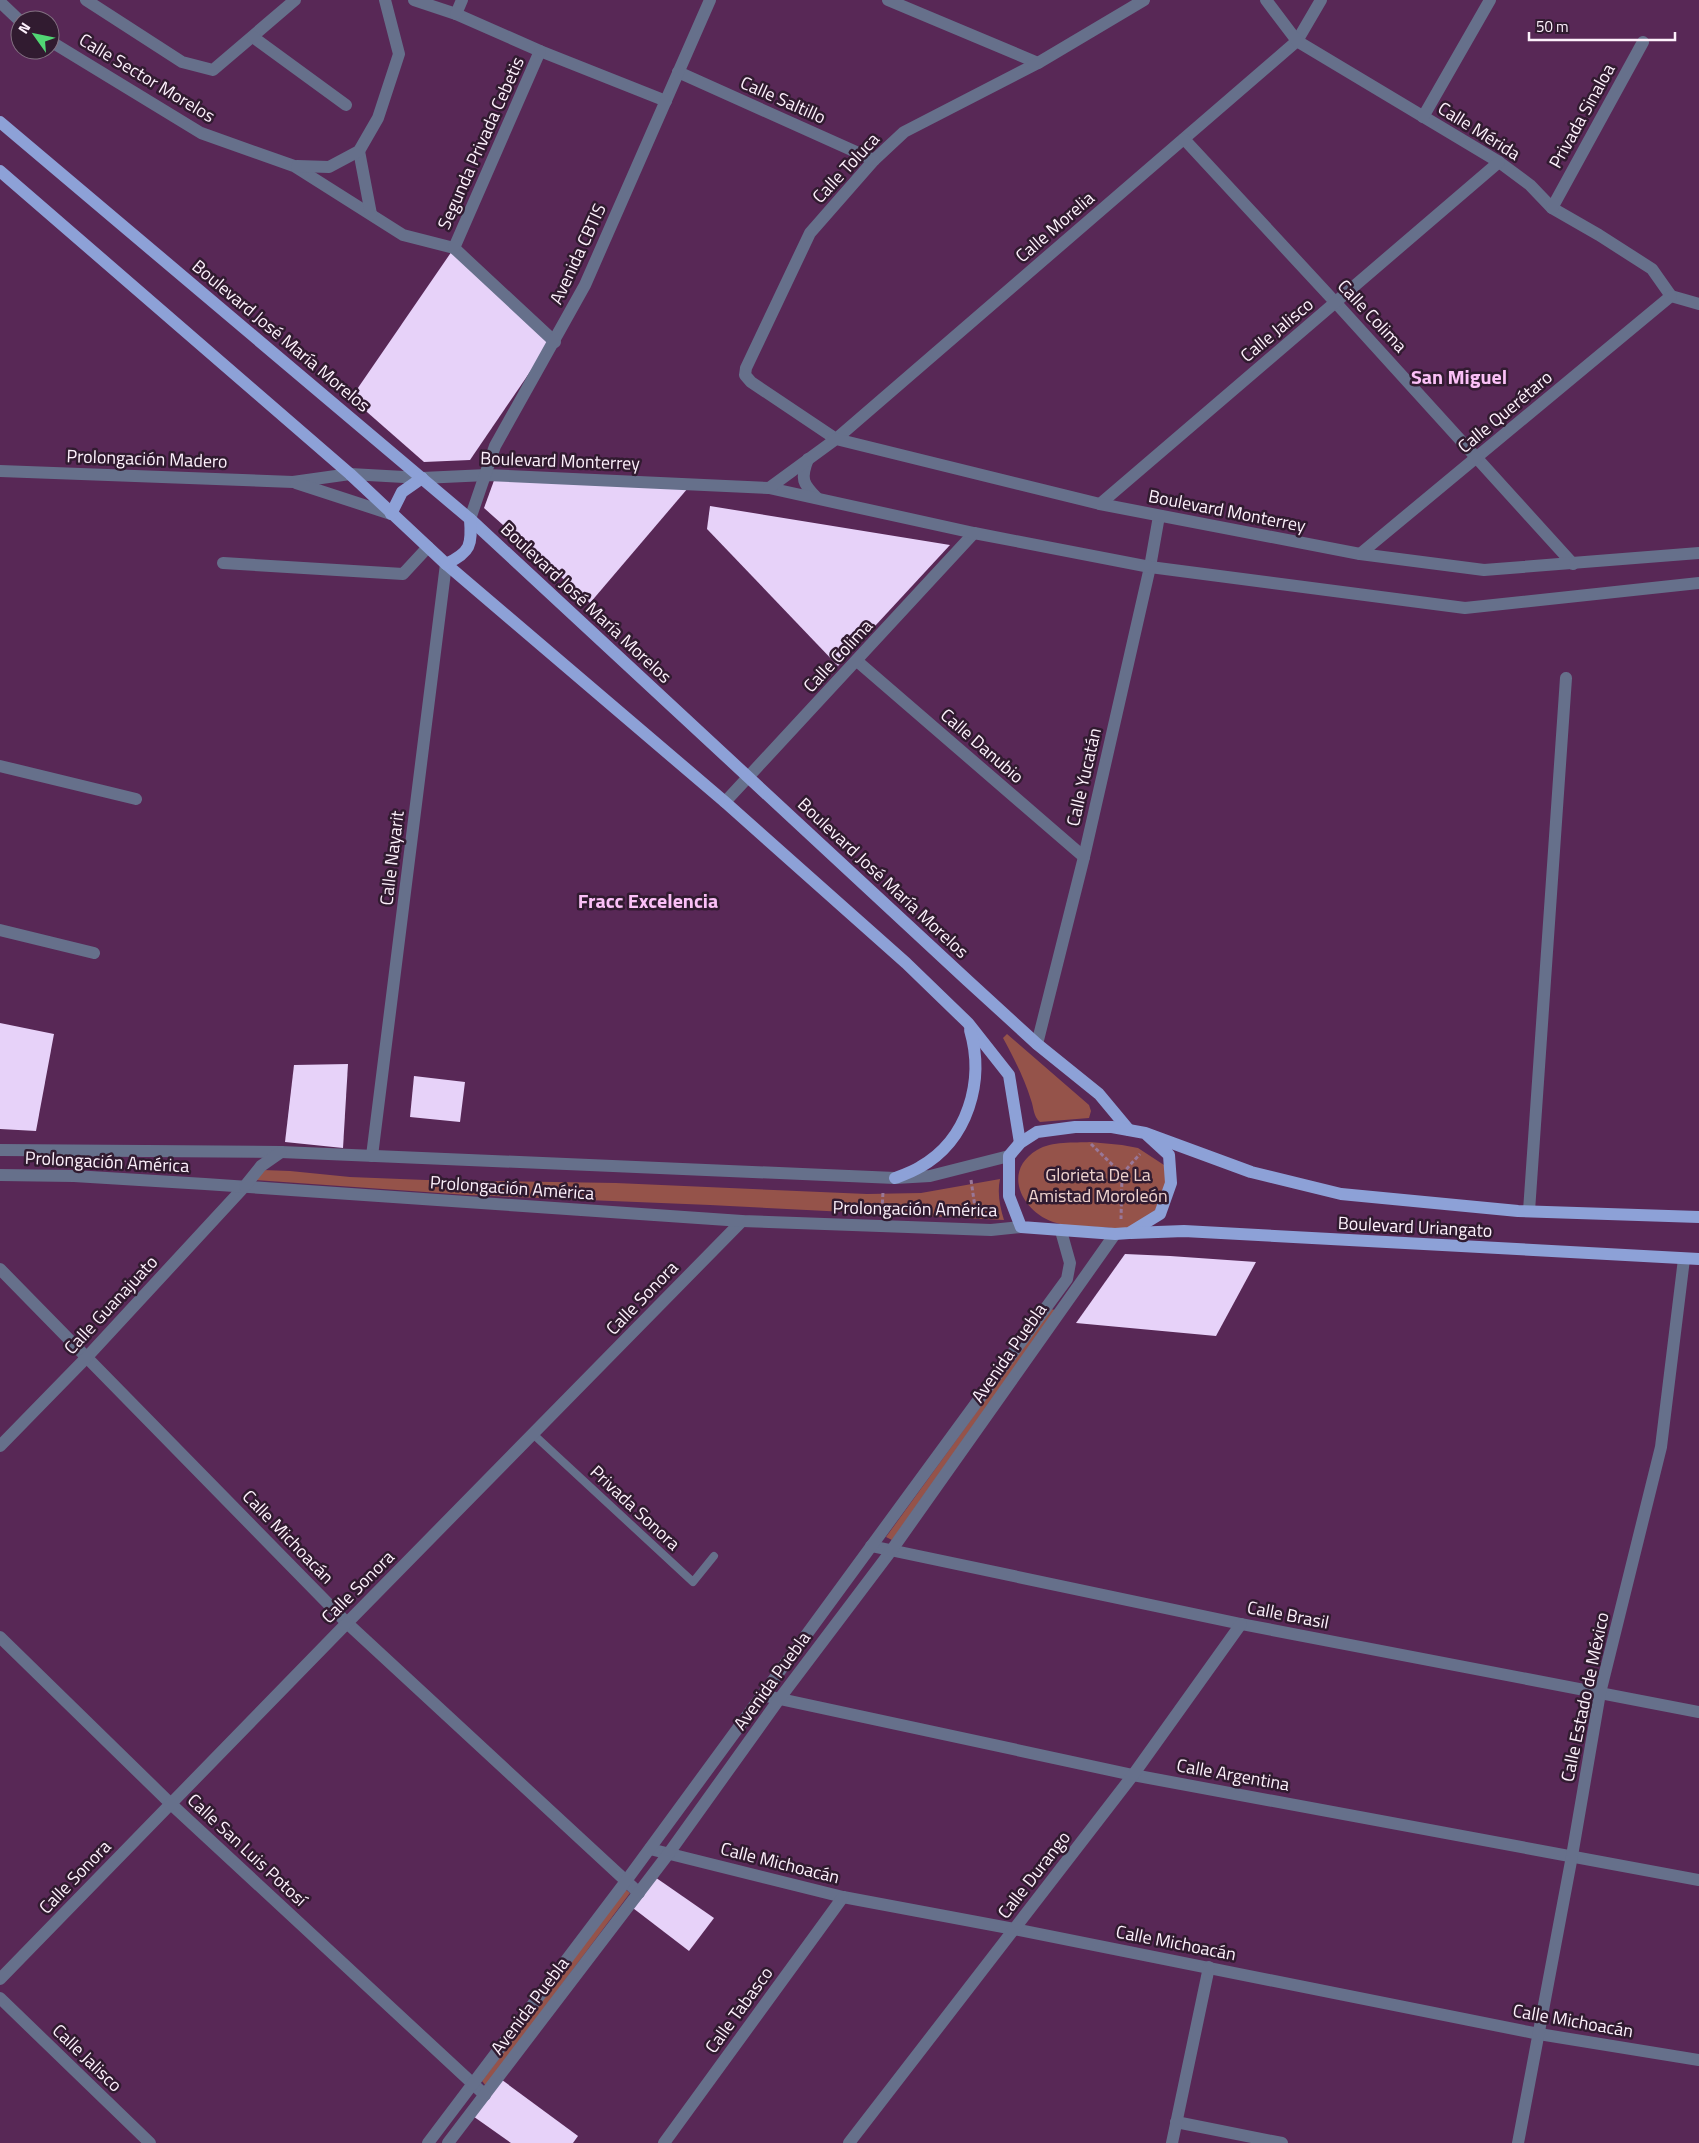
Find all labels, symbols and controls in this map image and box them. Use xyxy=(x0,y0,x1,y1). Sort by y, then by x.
north arrow xyxy=(10,10,60,60)
scale bar xyxy=(1529,10,1675,42)
text: 50 m xyxy=(1536,15,1569,38)
text: N xyxy=(12,18,35,37)
street label: Calle Sector Morelos xyxy=(74,26,220,129)
street label: Segunda Privada Cebetis xyxy=(430,52,531,233)
street label: Privada Sinaloa xyxy=(1542,59,1621,173)
street label: Calle Saltillo xyxy=(736,69,830,130)
street label: Calle Mérida xyxy=(1433,94,1526,167)
street label: Calle Toluca xyxy=(806,126,886,209)
street label: Calle Morelia xyxy=(1009,185,1100,269)
street label: Avenida CBTIS xyxy=(542,199,613,309)
street label: Boulevard José María Morelos xyxy=(186,253,376,418)
street label: Calle Colima xyxy=(1331,273,1413,358)
street label: Calle Jalisco xyxy=(1234,291,1319,368)
district label: San Miguel xyxy=(1411,361,1507,392)
street label: Calle Querétaro xyxy=(1451,364,1558,459)
street label: Prolongación Madero xyxy=(66,442,228,475)
street label: Boulevard Monterrey xyxy=(480,444,641,477)
street label: Boulevard Monterrey xyxy=(1146,482,1308,539)
street label: Boulevard José María Morelos xyxy=(495,516,678,689)
street label: Calle Colima xyxy=(797,613,879,698)
street label: Calle Danubio xyxy=(935,702,1030,790)
street label: Calle Yucatán xyxy=(1059,725,1108,829)
street label: Boulevard José María Morelos xyxy=(792,791,975,964)
street label: Calle Nayarit xyxy=(372,808,411,907)
district label: Fracc Excelencia xyxy=(578,885,718,916)
street label: Prolongación América xyxy=(24,1144,190,1179)
park label: Glorieta De La Amistad Moroleón xyxy=(1028,1161,1168,1209)
street label: Prolongación América xyxy=(429,1168,595,1207)
street label: Prolongación América xyxy=(832,1194,998,1223)
street label: Boulevard Uriangato xyxy=(1337,1209,1493,1244)
street label: Calle Guanajuato xyxy=(57,1249,164,1360)
street label: Calle Sonora xyxy=(599,1255,684,1341)
street label: Avenida Puebla xyxy=(964,1297,1053,1408)
street label: Privada Sonora xyxy=(584,1459,686,1557)
street label: Calle Michoacán xyxy=(236,1483,340,1590)
street label: Calle Sonora xyxy=(315,1544,400,1629)
street label: Calle Brasil xyxy=(1245,1593,1331,1636)
street label: Calle Estado de México xyxy=(1553,1610,1616,1784)
street label: Avenida Puebla xyxy=(727,1626,817,1736)
street label: Calle Argentina xyxy=(1175,1751,1292,1798)
street label: Calle San Luis Potosí xyxy=(181,1787,315,1914)
street label: Calle Durango xyxy=(991,1825,1077,1924)
street label: Calle Sonora xyxy=(32,1834,117,1920)
street label: Calle Michoacán xyxy=(718,1835,842,1890)
street label: Calle Michoacán xyxy=(1114,1918,1238,1967)
street label: Avenida Puebla xyxy=(484,1951,575,2060)
street label: Calle Tabasco xyxy=(698,1961,779,2059)
street label: Calle Michoacán xyxy=(1511,1997,1635,2044)
street label: Calle Jalisco xyxy=(46,2017,128,2098)

